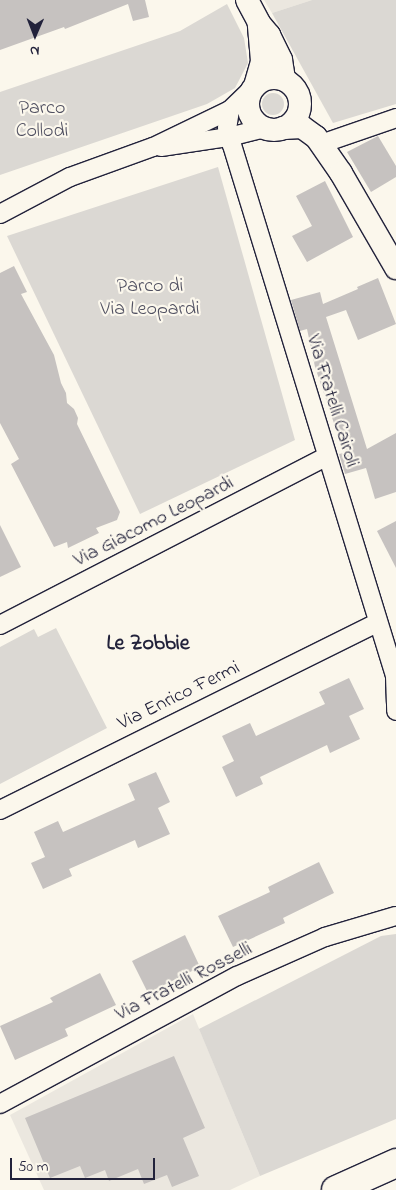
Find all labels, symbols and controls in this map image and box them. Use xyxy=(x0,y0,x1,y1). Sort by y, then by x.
north arrow xyxy=(10,10,60,60)
text: N xyxy=(30,40,40,61)
park label: Parco Collodi xyxy=(16,96,68,143)
park label: Parco di Via Leopardi xyxy=(100,275,200,322)
street label: Via Fratelli Cairoli xyxy=(300,332,364,470)
street label: Via Giacomo Leopardi xyxy=(70,471,238,573)
district label: Le Zobbie xyxy=(106,632,190,658)
street label: Via Enrico Fermi xyxy=(114,656,244,736)
street label: Via Fratelli Rosselli xyxy=(112,937,256,1027)
scale bar xyxy=(12,1148,158,1180)
text: 50 m xyxy=(18,1156,48,1178)

